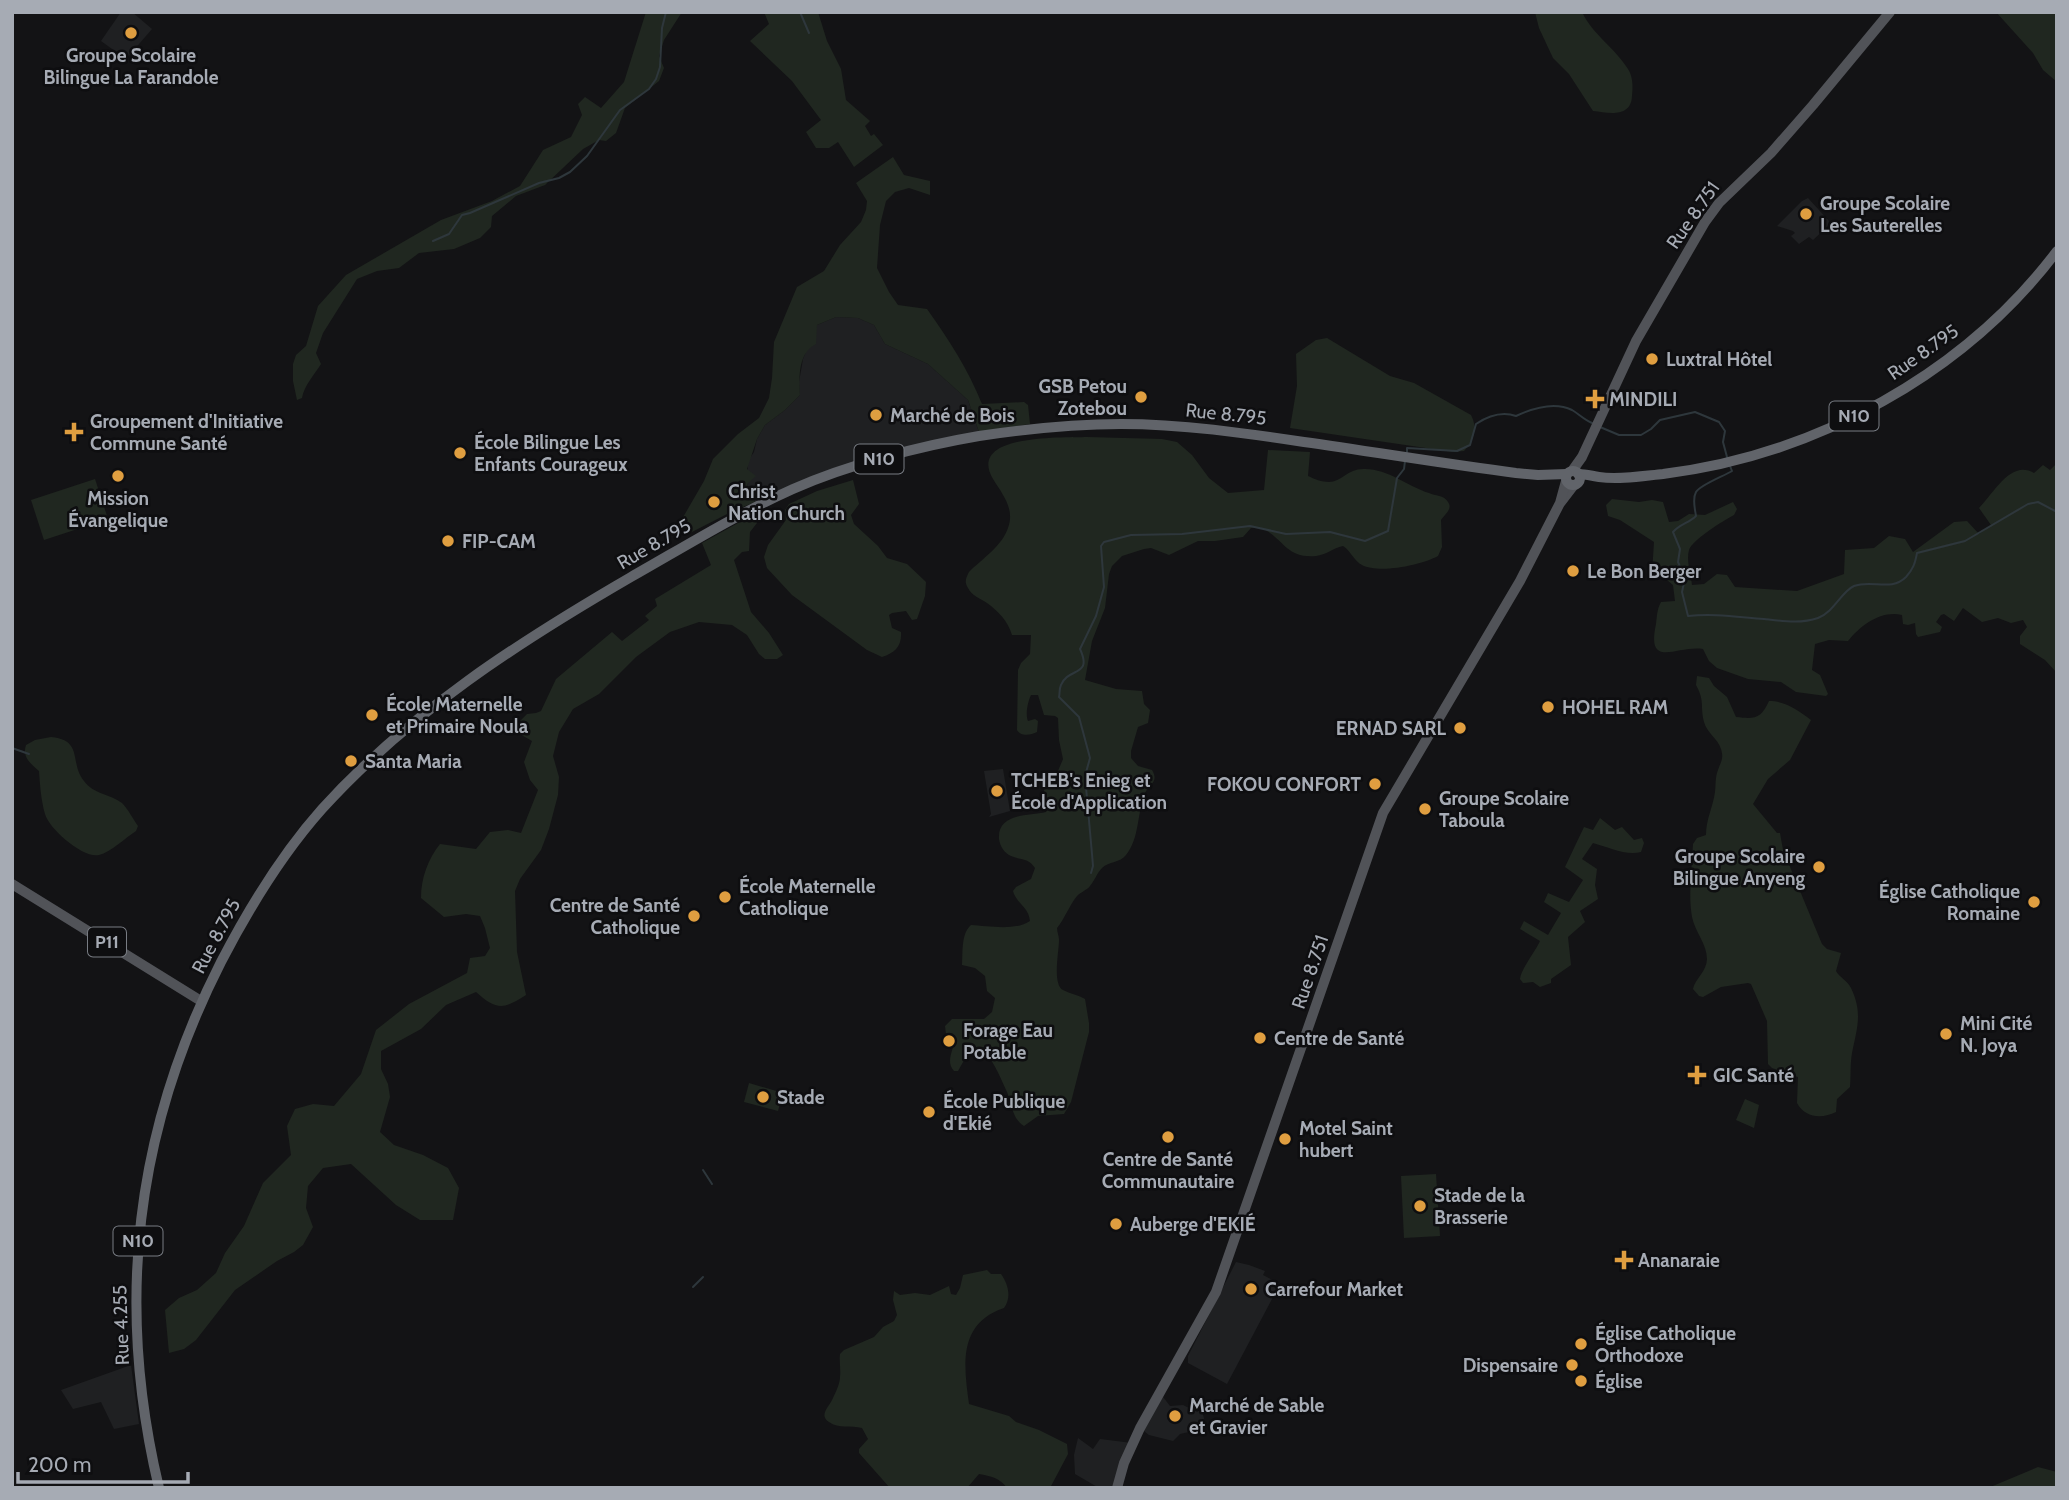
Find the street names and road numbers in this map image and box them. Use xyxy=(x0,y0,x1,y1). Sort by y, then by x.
street label: Rue 8.751 xyxy=(1662,177,1724,253)
street label: Rue 8.795 xyxy=(1883,319,1963,385)
street label: Rue 8.795 xyxy=(1184,398,1268,430)
road number: N10 xyxy=(1829,402,1878,430)
road number: N10 xyxy=(854,444,903,474)
street label: Rue 8.795 xyxy=(613,514,695,574)
street label: Rue 8.795 xyxy=(187,895,245,977)
road number: P11 xyxy=(88,928,126,957)
street label: Rue 8.751 xyxy=(1287,932,1333,1012)
road number: N10 xyxy=(114,1226,162,1256)
street label: Rue 4.255 xyxy=(108,1284,134,1366)

